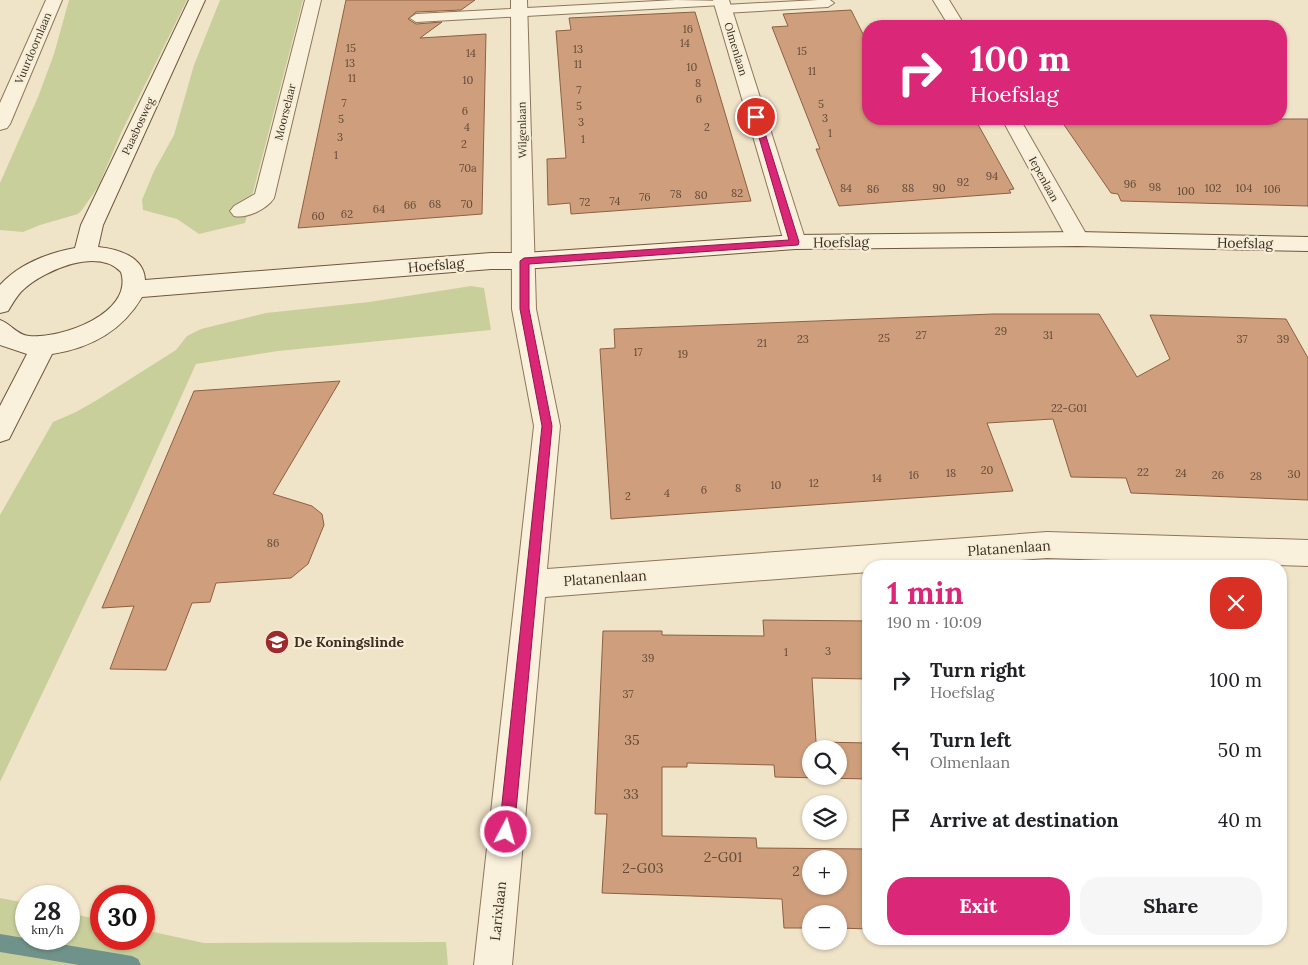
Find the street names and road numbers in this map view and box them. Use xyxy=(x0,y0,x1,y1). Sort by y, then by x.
street label: Vuurdoornlaan xyxy=(11,10,55,87)
street label: Olmenlaan xyxy=(721,21,751,78)
street label: Moorselaar xyxy=(271,82,299,142)
street label: Paasbosweg xyxy=(119,94,158,157)
street label: Wilgenlaan xyxy=(515,101,529,158)
street label: Iepenlaan xyxy=(1026,154,1062,204)
street label: Hoefslag xyxy=(813,233,870,251)
street label: Hoefslag xyxy=(1217,234,1274,252)
street label: Hoefslag xyxy=(407,254,465,276)
street label: Platanenlaan xyxy=(967,536,1052,560)
street label: Platanenlaan xyxy=(563,566,648,590)
street label: Larixlaan xyxy=(486,880,510,942)

